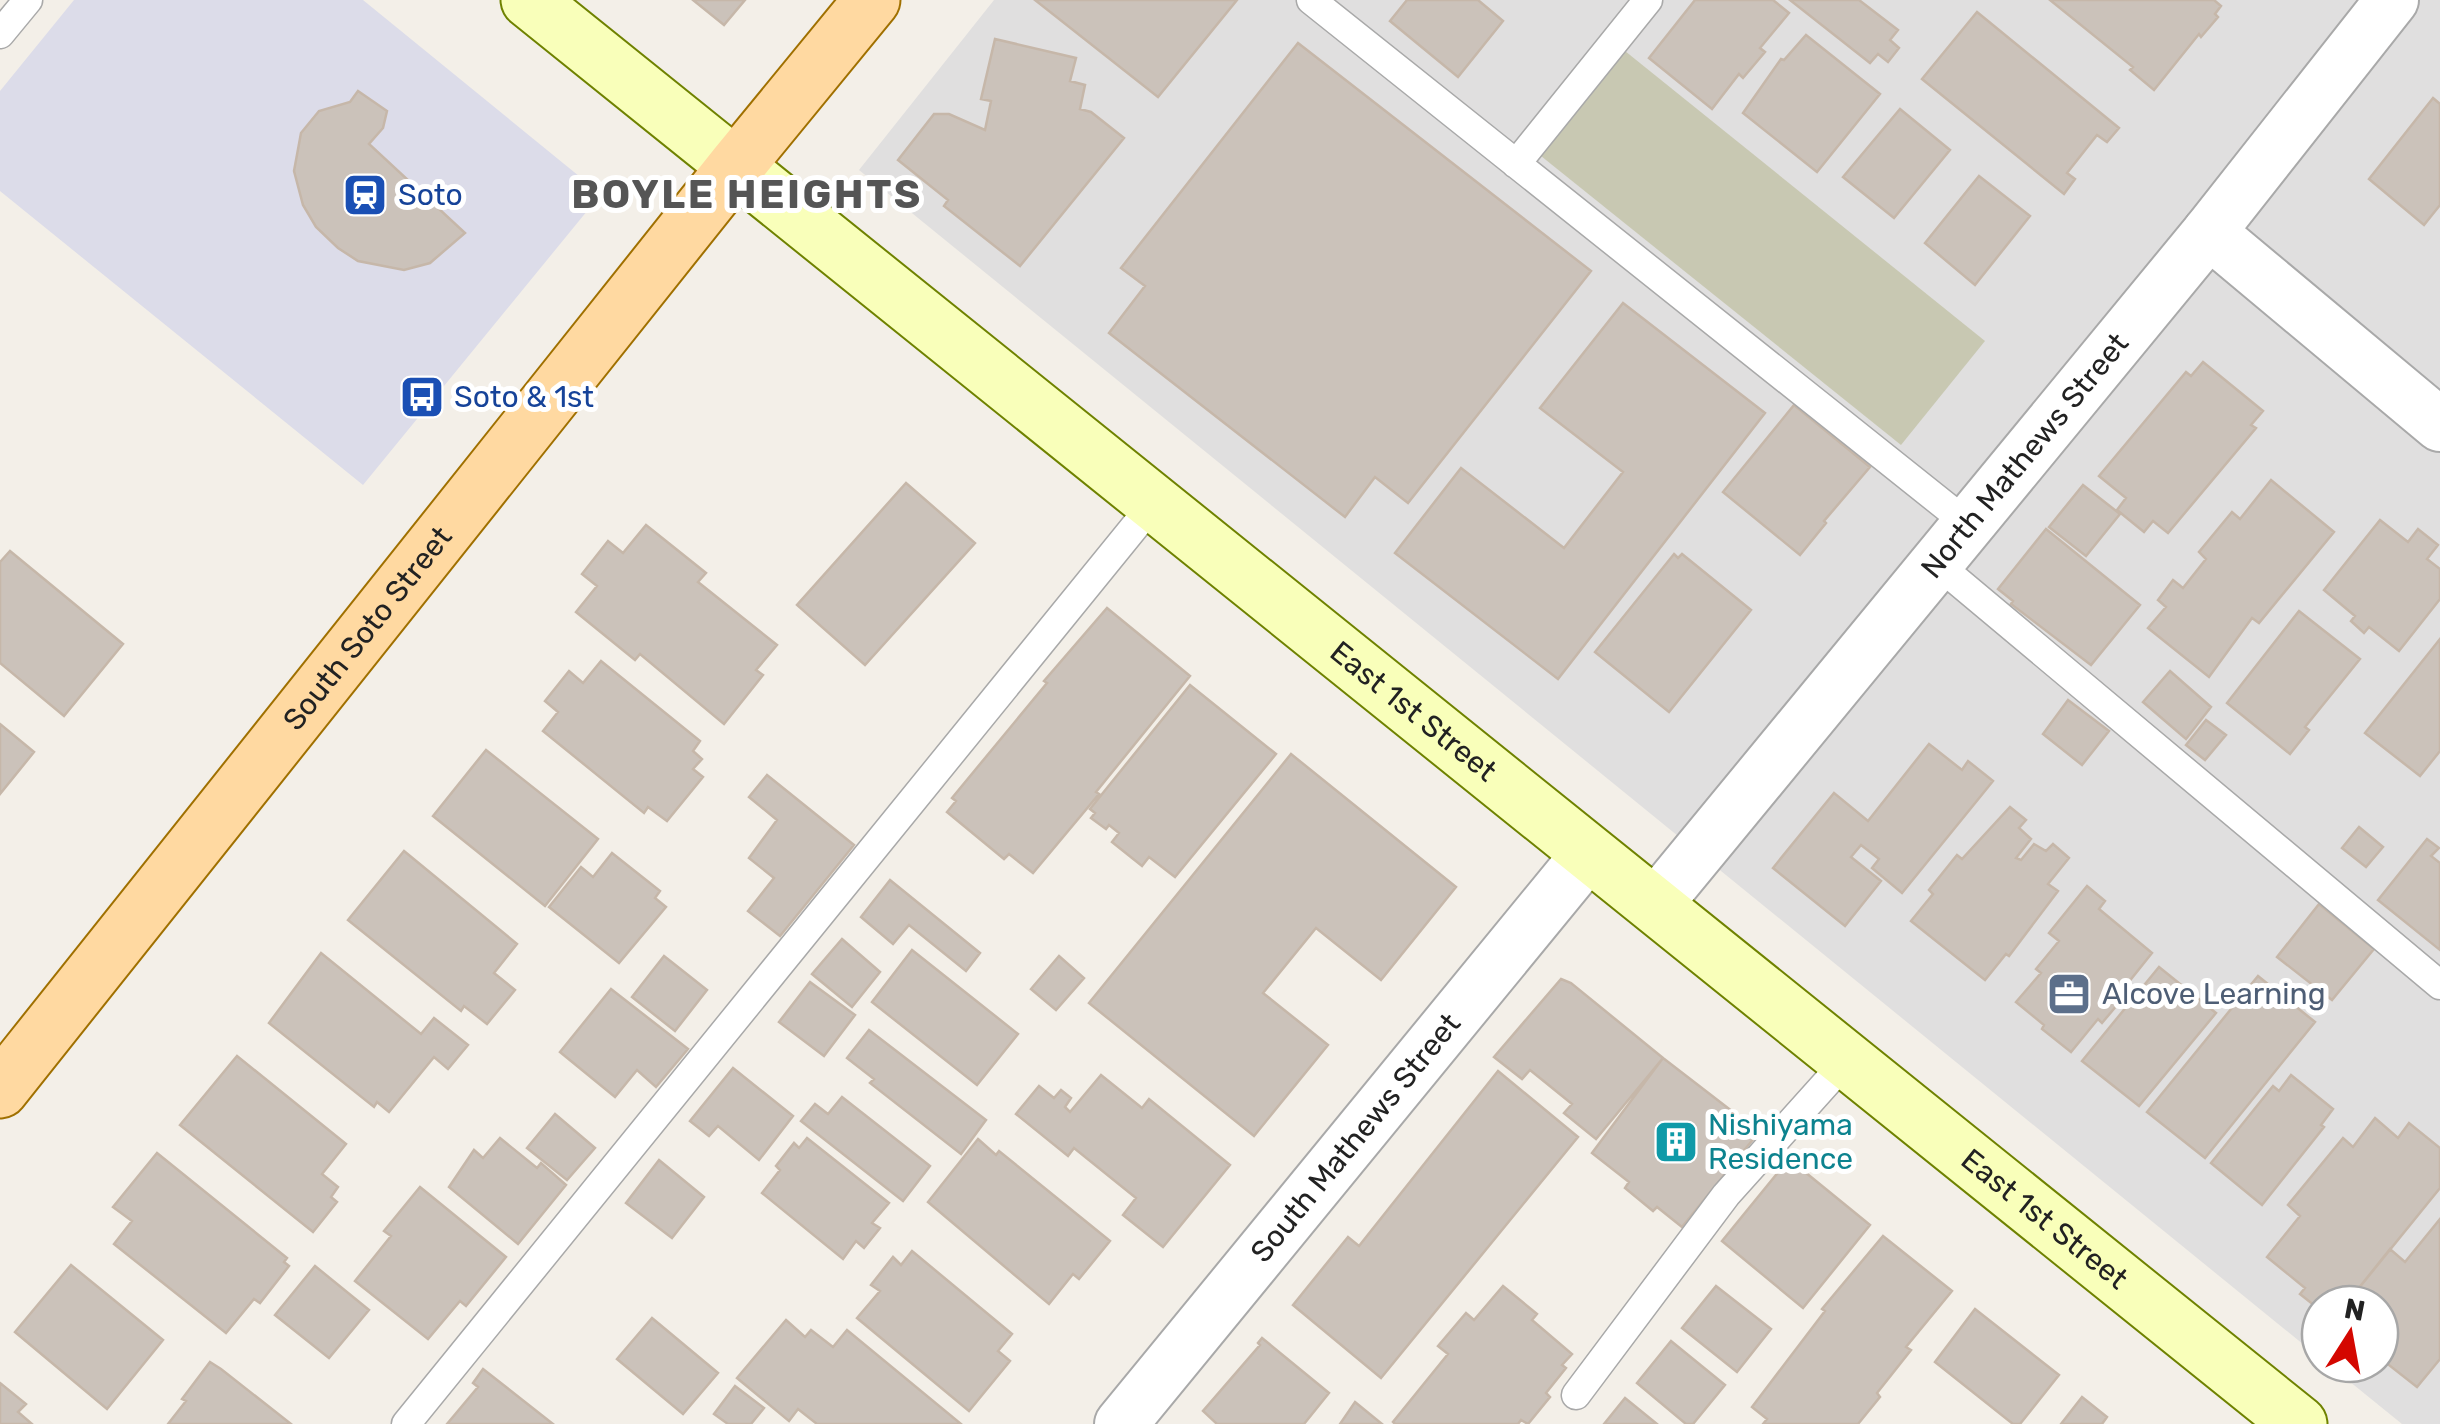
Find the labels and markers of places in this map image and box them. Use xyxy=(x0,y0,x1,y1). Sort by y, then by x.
station icon: Soto xyxy=(342,172,388,218)
place label: Soto xyxy=(398,177,463,213)
bus stop icon: Soto & 1st xyxy=(399,374,445,420)
place label: Soto & 1st xyxy=(454,379,594,415)
office icon: Alcove Learning xyxy=(2046,971,2092,1017)
place label: Alcove Learning xyxy=(2102,976,2326,1012)
place label: Nishiyama Residence xyxy=(1708,1107,1853,1177)
building icon: Nishiyama Residence xyxy=(1653,1119,1699,1165)

